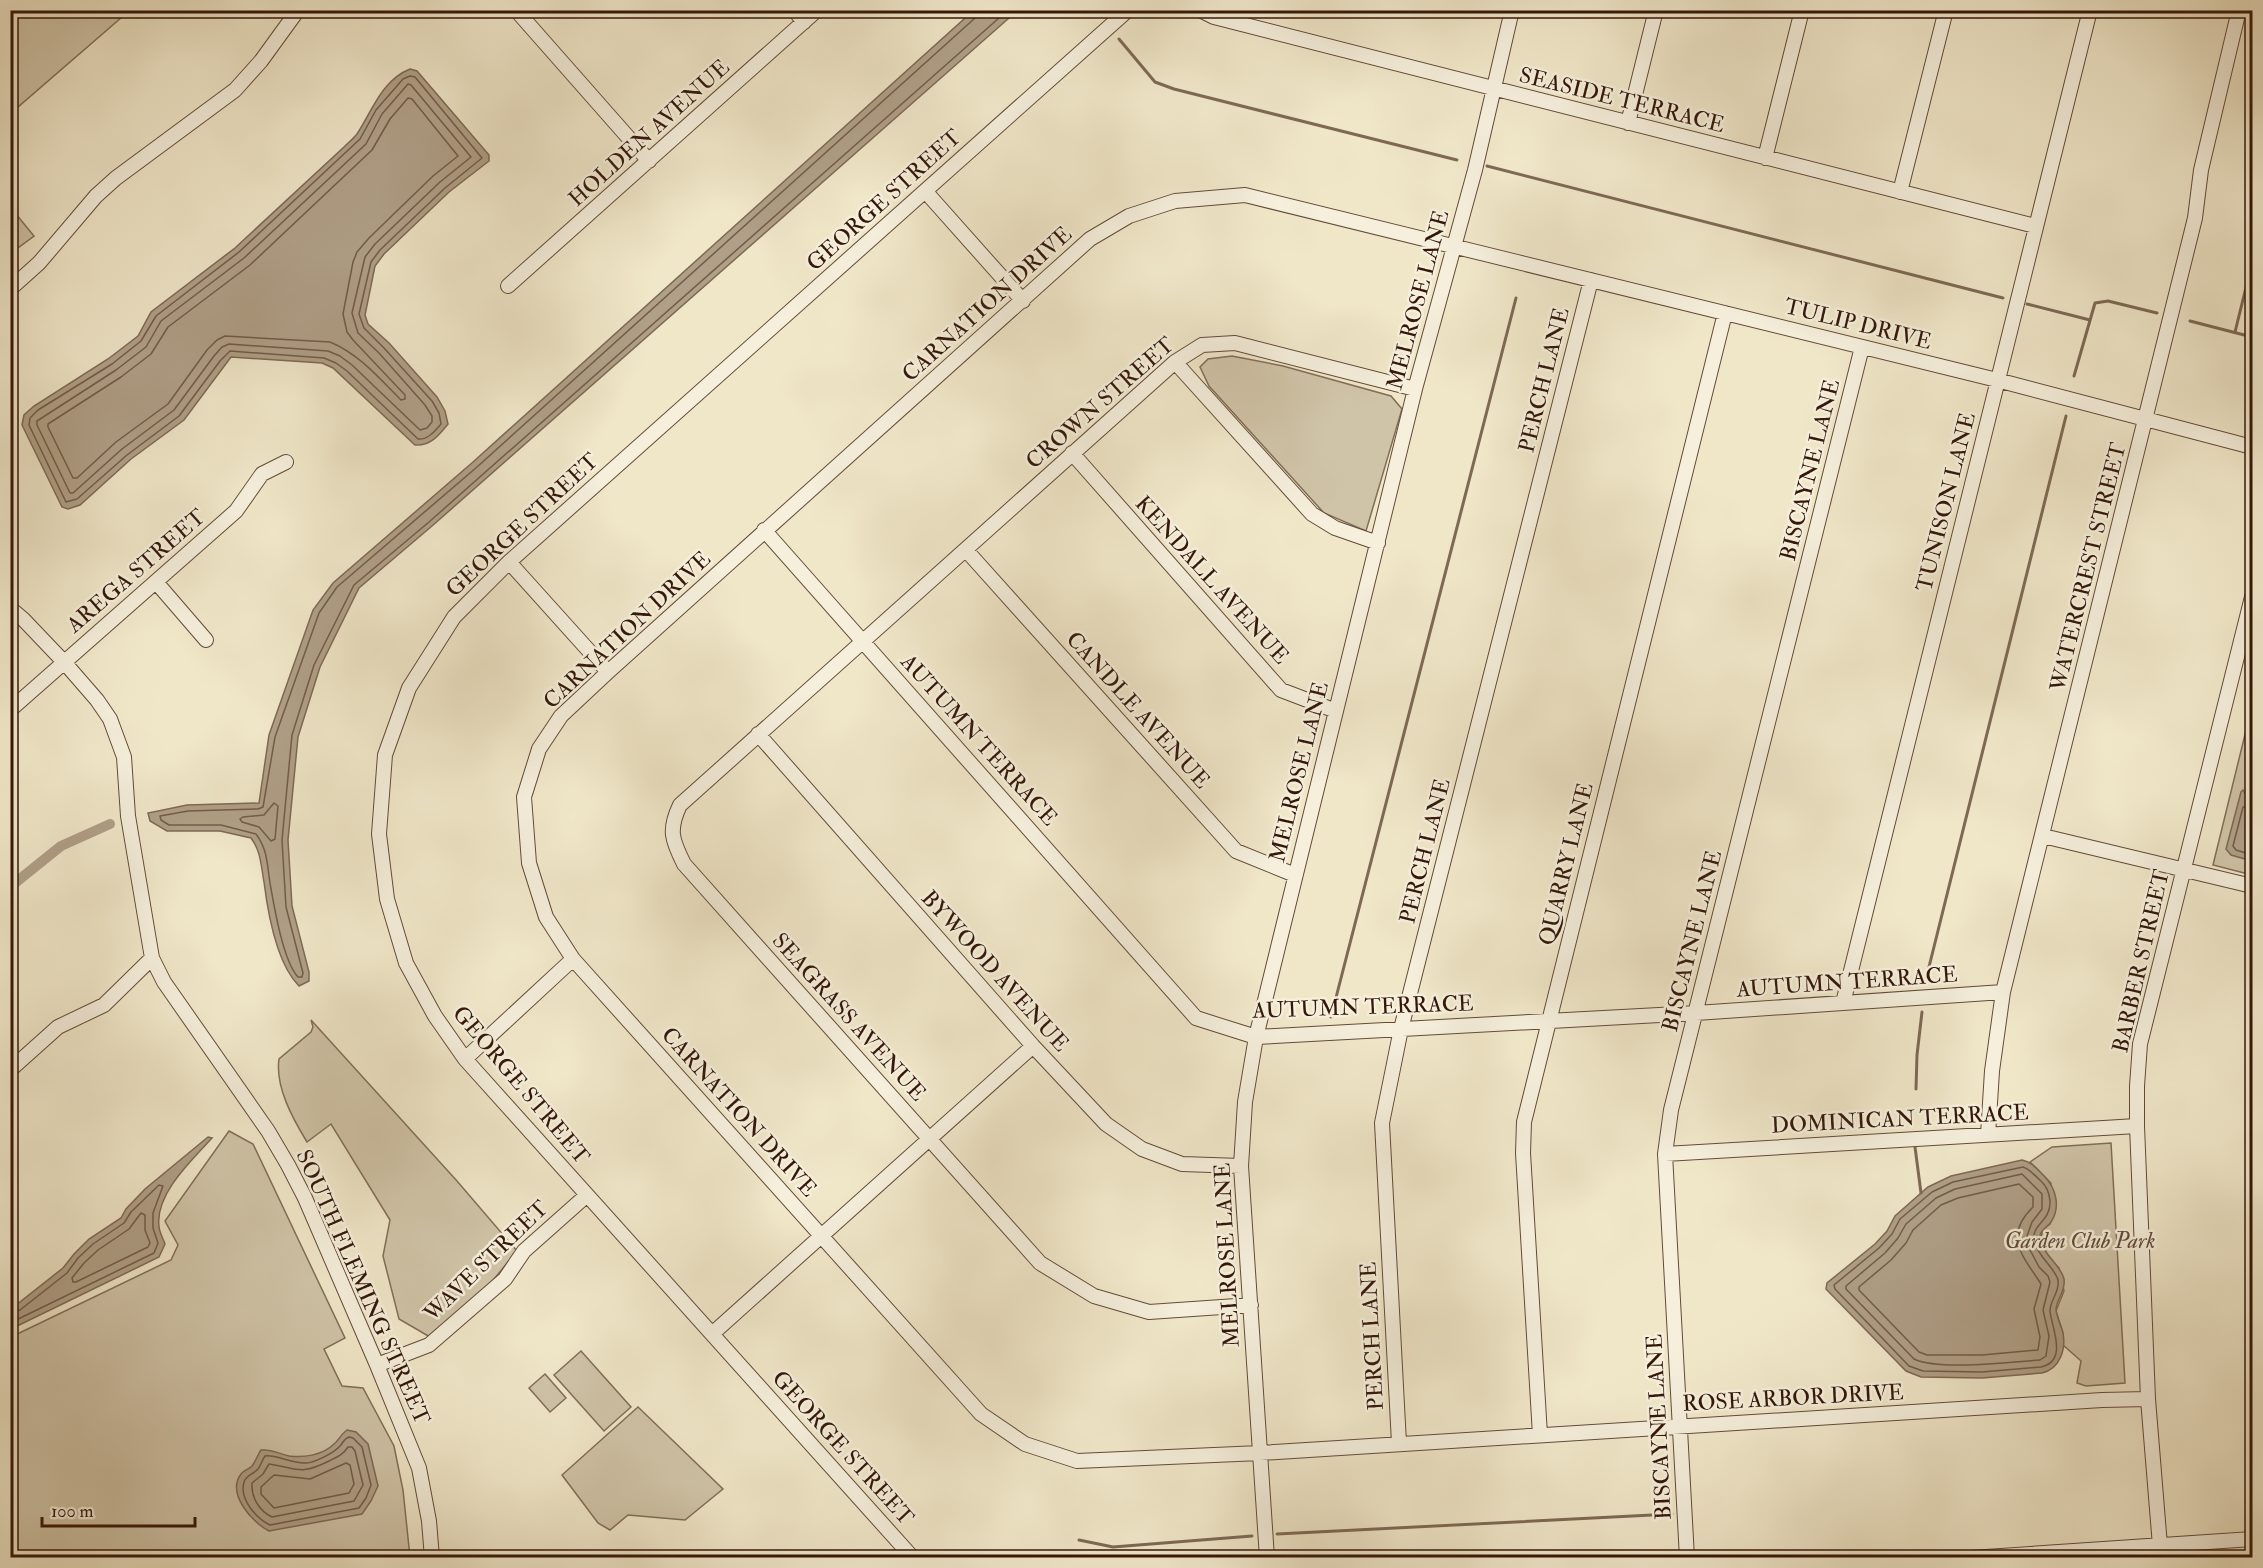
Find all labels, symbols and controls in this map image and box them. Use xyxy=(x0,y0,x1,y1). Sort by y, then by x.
street label: HOLDEN AVENUE xyxy=(563,53,736,213)
street label: SEASIDE TERRACE xyxy=(1516,61,1728,139)
street label: GEORGE STREET xyxy=(801,123,968,277)
street label: MELROSE LANE xyxy=(1381,207,1455,393)
street label: CARNATION DRIVE xyxy=(896,220,1078,388)
street label: TULIP DRIVE xyxy=(1781,292,1935,356)
street label: PERCH LANE xyxy=(1512,304,1576,456)
street label: CROWN STREET xyxy=(1020,330,1181,475)
street label: BISCAYNE LANE xyxy=(1774,376,1846,564)
street label: TUNISON LANE xyxy=(1910,410,1982,594)
street label: WATERCREST STREET xyxy=(2043,439,2133,695)
street label: GEORGE STREET xyxy=(440,447,605,603)
street label: KENDALL AVENUE xyxy=(1129,490,1295,670)
street label: AREGA STREET xyxy=(60,503,212,640)
street label: CARNATION DRIVE xyxy=(537,545,717,715)
street label: CANDLE AVENUE xyxy=(1060,626,1216,795)
street label: AUTUMN TERRACE xyxy=(894,648,1064,832)
street label: MELROSE LANE xyxy=(1263,679,1335,865)
street label: PERCH LANE xyxy=(1393,775,1457,927)
street label: QUARRY LANE xyxy=(1532,780,1600,948)
street label: BISCAYNE LANE xyxy=(1656,847,1728,1035)
street label: BARBER STREET xyxy=(2106,866,2176,1055)
street label: BYWOOD AVENUE xyxy=(915,884,1075,1058)
street label: SEAGRASS AVENUE xyxy=(766,927,932,1107)
street label: AUTUMN TERRACE xyxy=(1735,960,1959,1004)
street label: AUTUMN TERRACE xyxy=(1251,989,1474,1025)
street label: GEORGE STREET xyxy=(446,1000,596,1171)
street label: CARNATION DRIVE xyxy=(655,1021,823,1203)
street label: DOMINICAN TERRACE xyxy=(1770,1098,2030,1140)
street label: SOUTH FLEMING STREET xyxy=(290,1145,437,1429)
street label: MELROSE LANE xyxy=(1208,1162,1246,1348)
street label: WAVE STREET xyxy=(417,1194,555,1328)
park label: Garden Club Park xyxy=(2005,1227,2155,1255)
street label: PERCH LANE xyxy=(1354,1261,1390,1411)
street label: BISCAYNE LANE xyxy=(1640,1333,1678,1521)
street label: GEORGE STREET xyxy=(766,1365,920,1532)
street label: ROSE ARBOR DRIVE xyxy=(1682,1378,1905,1418)
scale bar xyxy=(42,1490,195,1528)
text: 100 m xyxy=(51,1500,94,1523)

